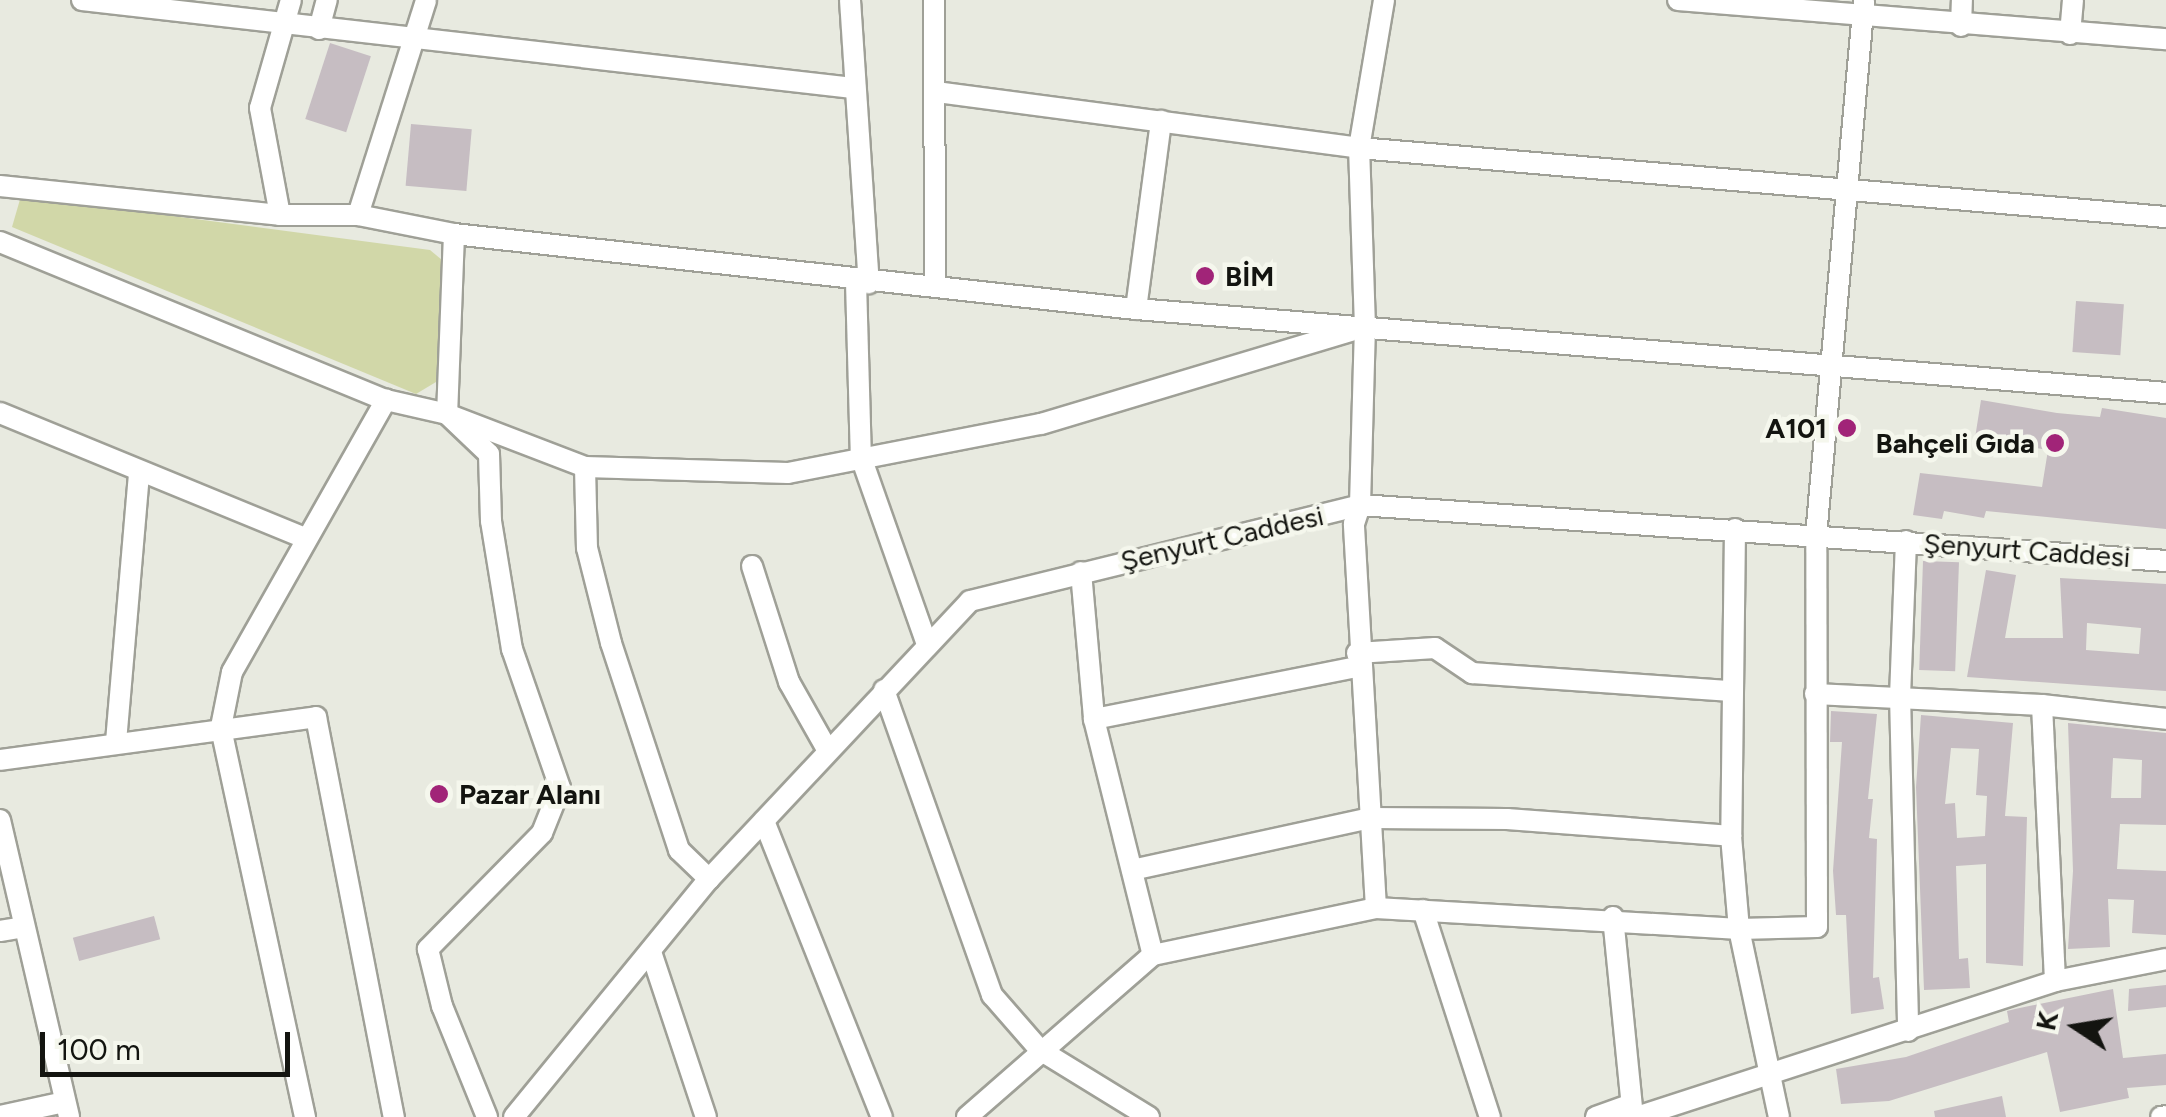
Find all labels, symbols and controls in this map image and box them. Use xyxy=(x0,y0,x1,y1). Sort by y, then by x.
place label: BİM xyxy=(1225,259,1274,293)
marker: BİM xyxy=(1194,265,1216,287)
place label: A101 xyxy=(1765,411,1827,445)
marker: A101 xyxy=(1836,417,1858,439)
place label: Bahçeli Gıda xyxy=(1876,426,2035,460)
marker: Bahçeli Gıda xyxy=(2044,432,2066,454)
street label: Şenyurt Caddesi xyxy=(1117,498,1327,578)
street label: Şenyurt Caddesi xyxy=(1922,526,2132,574)
place label: Pazar Alanı xyxy=(459,777,601,811)
marker: Pazar Alanı xyxy=(428,783,450,805)
north arrow xyxy=(2026,977,2126,1077)
text: K xyxy=(2028,1008,2065,1033)
scale bar xyxy=(45,1012,295,1074)
text: 100 m xyxy=(57,1031,141,1068)

